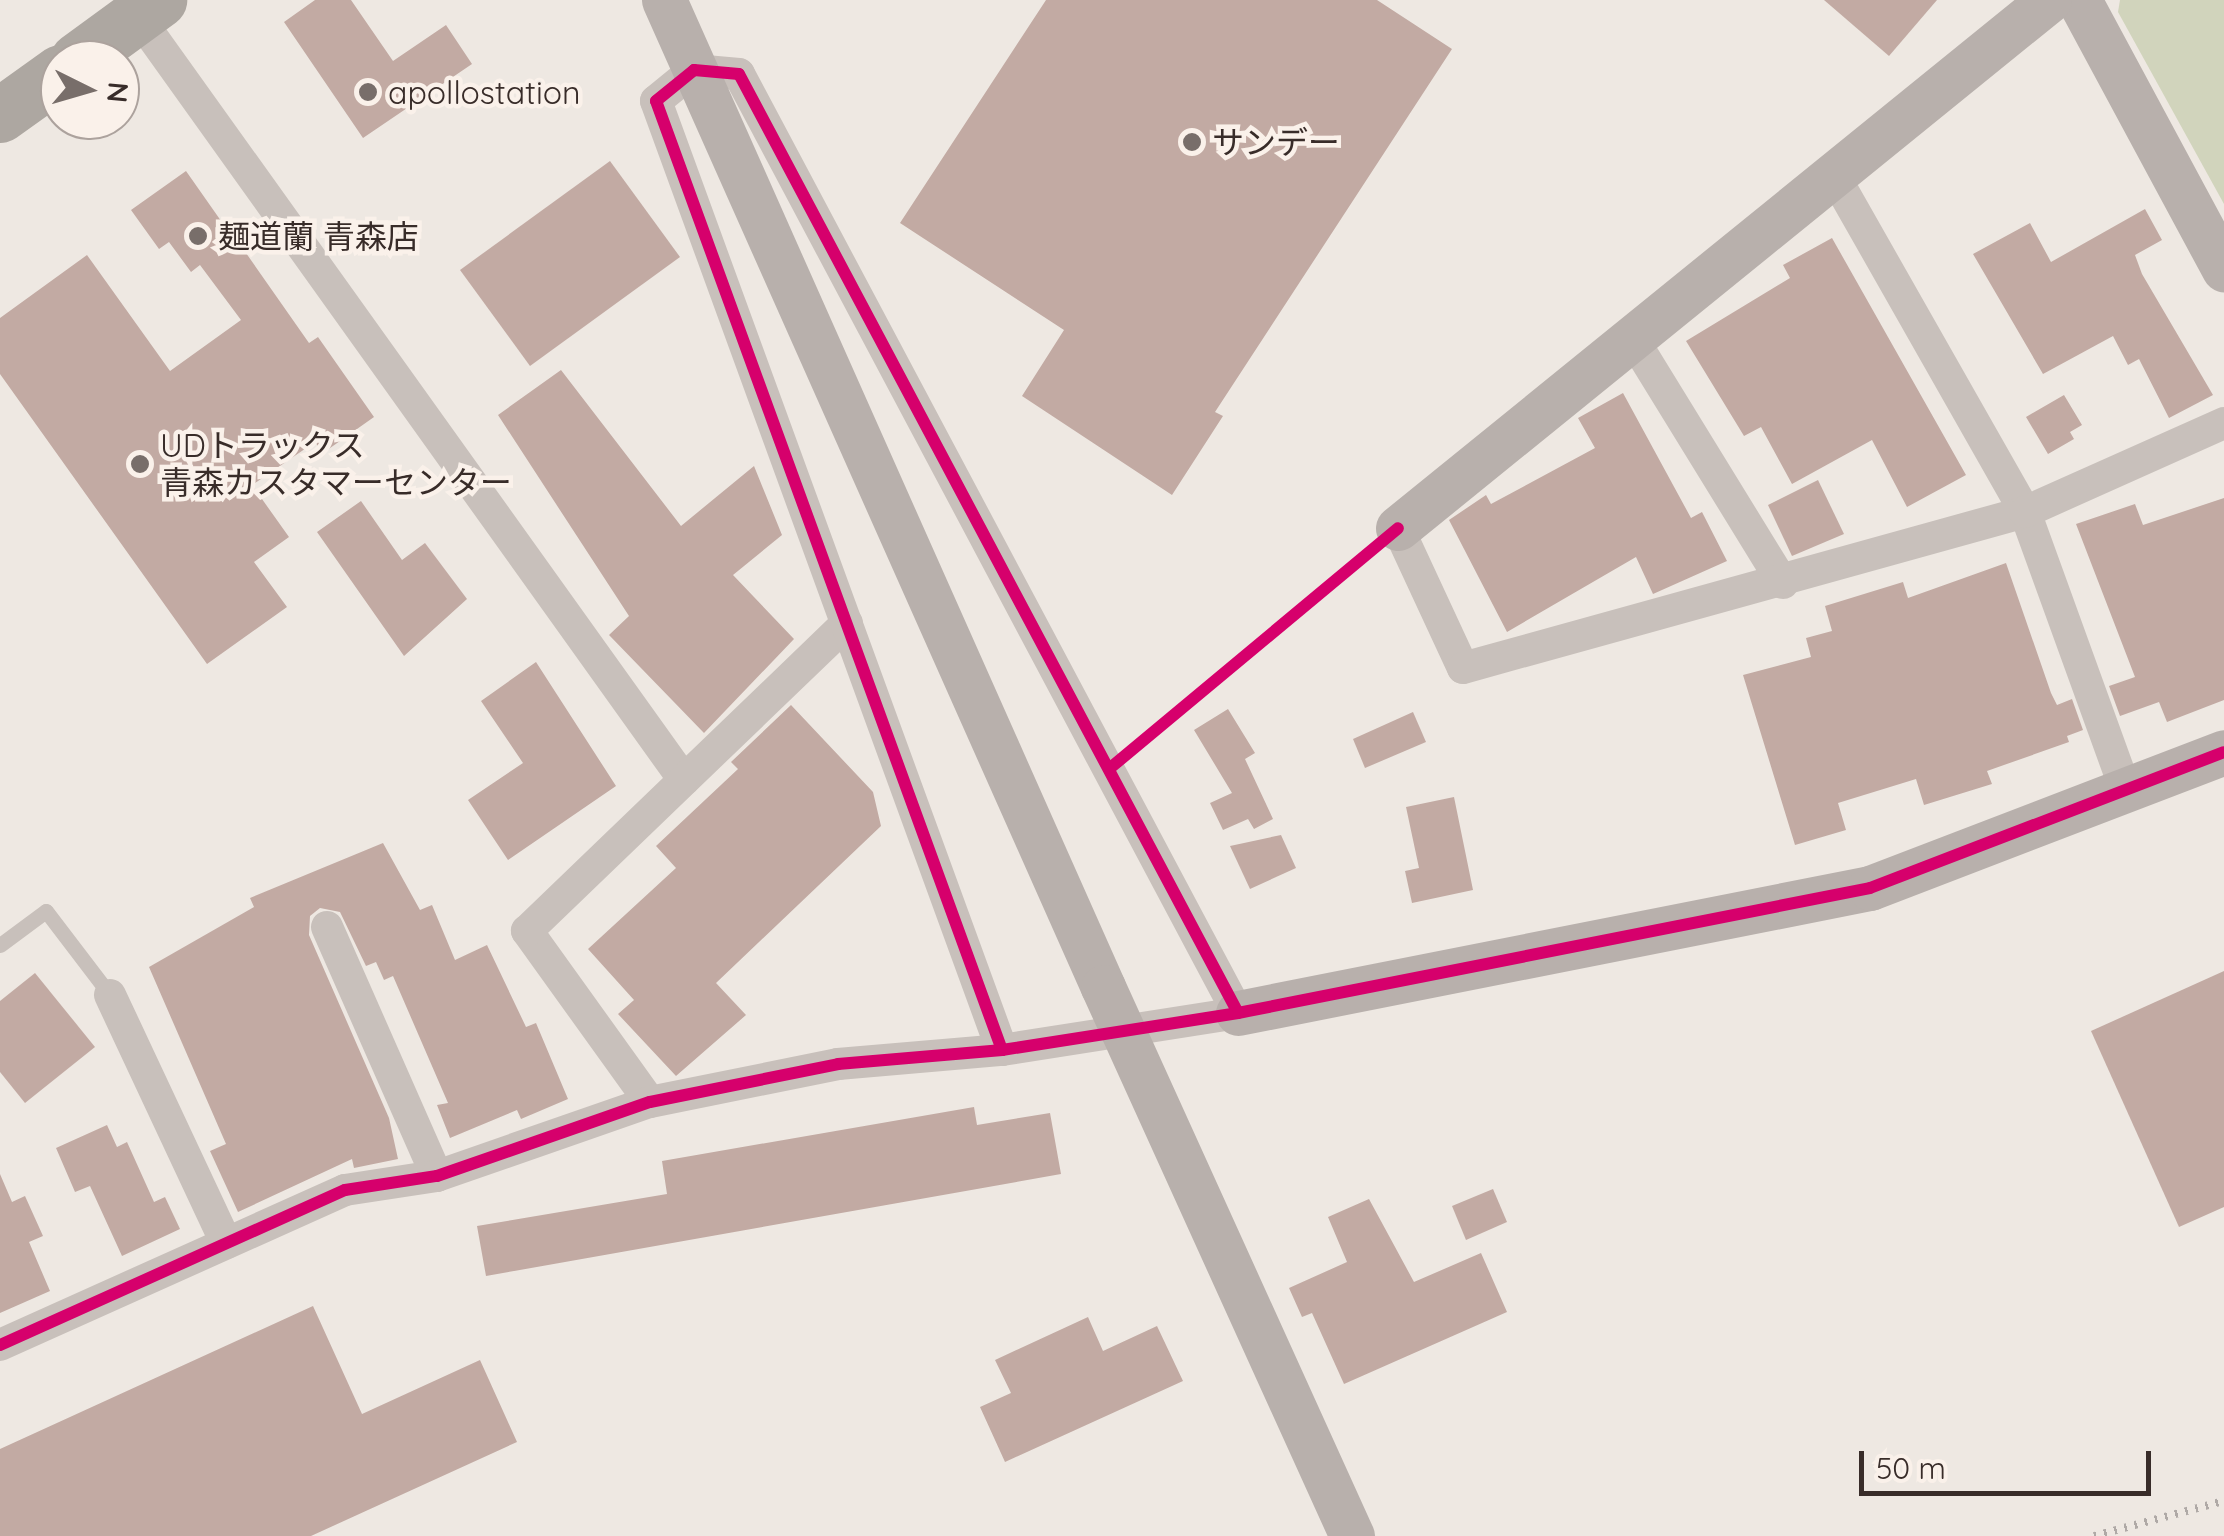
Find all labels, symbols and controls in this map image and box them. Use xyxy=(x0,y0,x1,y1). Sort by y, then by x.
north arrow xyxy=(40,40,140,140)
place label: apollostation xyxy=(388,73,581,111)
text: N xyxy=(100,81,137,104)
marker: apollostation xyxy=(357,81,379,103)
place label: サンデー xyxy=(1212,123,1340,161)
marker: サンデー xyxy=(1181,131,1203,153)
place label: 麺道蘭 青森店 xyxy=(218,217,419,255)
marker: 麺道蘭 青森店 xyxy=(187,225,209,247)
place label: UDトラックス 青森カスタマーセンター xyxy=(160,427,512,502)
marker: UDトラックス 青森カスタマーセンター xyxy=(129,453,151,475)
scale bar xyxy=(1864,1431,2156,1493)
text: 50 m xyxy=(1876,1449,1946,1487)

